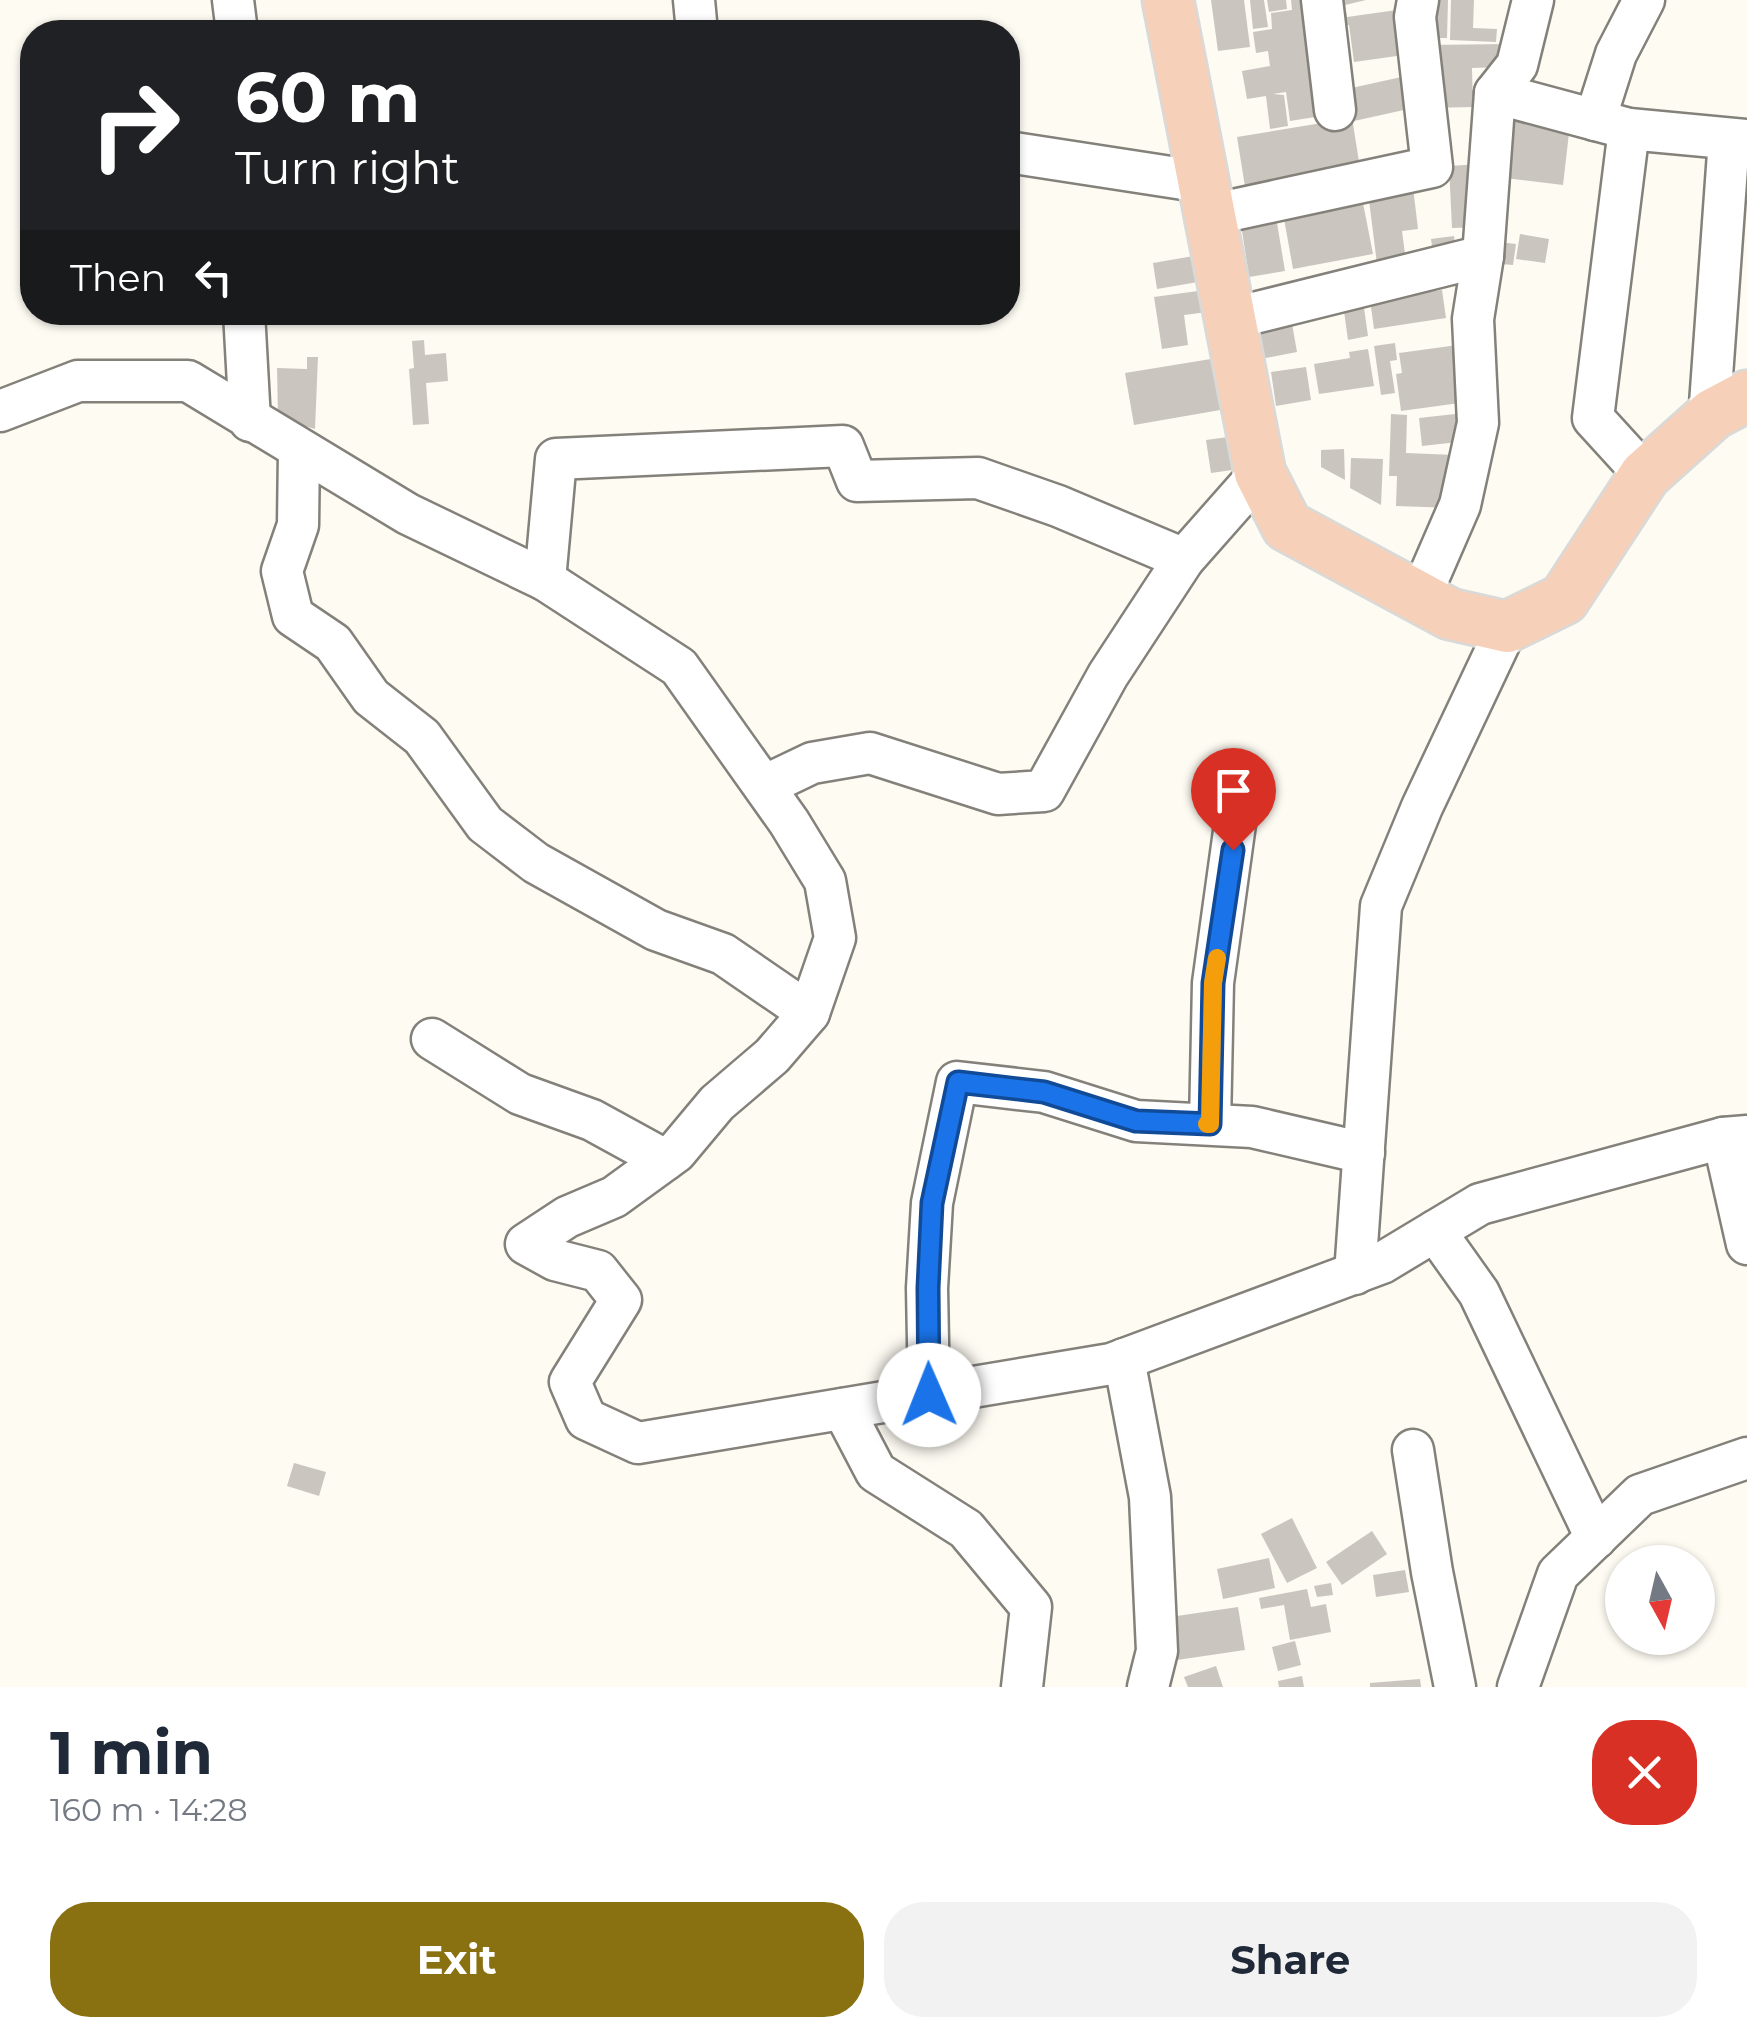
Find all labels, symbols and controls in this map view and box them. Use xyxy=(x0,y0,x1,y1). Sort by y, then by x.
text: 60 m xyxy=(235,54,420,140)
icon: right xyxy=(70,60,200,190)
text: Turn right xyxy=(235,140,460,195)
icon: left xyxy=(186,250,241,305)
text: Then xyxy=(70,254,166,301)
pin xyxy=(1191,748,1276,851)
icon: arrive xyxy=(1206,763,1261,818)
position arrow xyxy=(877,1343,981,1447)
north arrow xyxy=(1605,1545,1715,1655)
map controls xyxy=(1605,1545,1715,1655)
text: 1 min xyxy=(50,1716,213,1789)
button: close xyxy=(1592,1720,1697,1825)
text: 160 m · 14:28 xyxy=(50,1790,248,1829)
button: Exit xyxy=(50,1902,864,2017)
button: Share xyxy=(884,1902,1697,2017)

